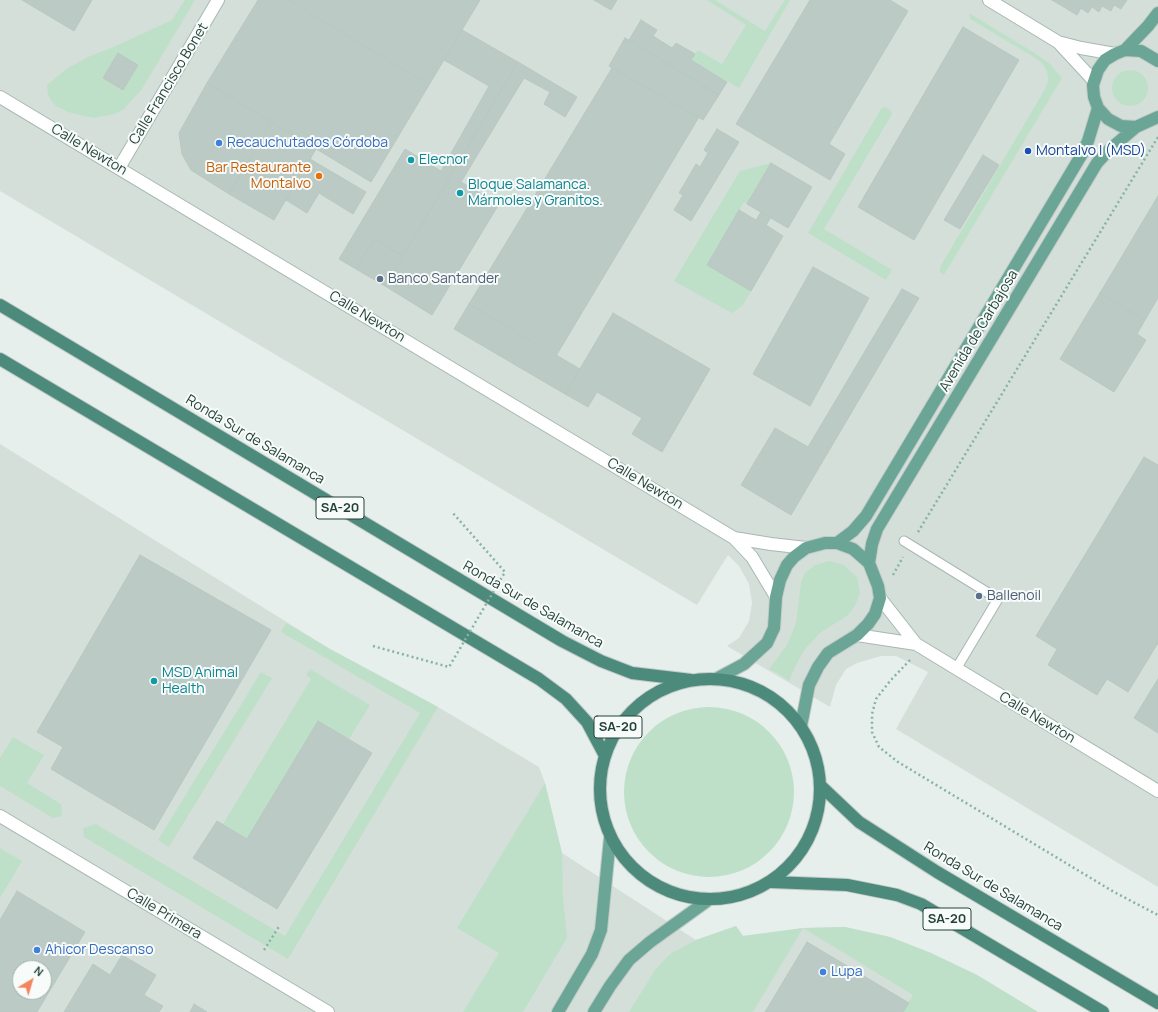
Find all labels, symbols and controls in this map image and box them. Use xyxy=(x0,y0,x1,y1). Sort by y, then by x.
street label: Calle Francisco Bonet xyxy=(126,20,212,148)
street label: Calle Newton xyxy=(48,121,130,179)
place label: Recauchutados Córdoba xyxy=(227,135,388,151)
marker: Recauchutados Córdoba xyxy=(214,138,224,148)
place label: Montalvo I (MSD) xyxy=(1036,143,1146,159)
marker: Montalvo I (MSD) xyxy=(1023,146,1033,156)
place label: Elecnor xyxy=(419,152,468,168)
marker: Elecnor xyxy=(406,155,416,165)
place label: Bar Restaurante Montalvo xyxy=(206,160,311,192)
marker: Bar Restaurante Montalvo xyxy=(314,171,324,181)
place label: Bloque Salamanca. Mármoles y Granitos. xyxy=(468,177,603,210)
marker: Bloque Salamanca. Mármoles y Granitos. xyxy=(455,188,465,198)
street label: Avenida de Carbajosa xyxy=(936,267,1022,395)
place label: Banco Santander xyxy=(388,271,499,287)
marker: Banco Santander xyxy=(375,274,385,284)
street label: Calle Newton xyxy=(326,288,408,346)
street label: Ronda Sur de Salamanca xyxy=(182,392,328,488)
street label: Calle Newton xyxy=(604,455,686,513)
road number: SA-20 xyxy=(316,497,364,519)
street label: Ronda Sur de Salamanca xyxy=(460,558,606,652)
place label: Ballenoil xyxy=(987,588,1041,604)
marker: Ballenoil xyxy=(974,591,984,601)
place label: MSD Animal Health xyxy=(162,665,238,698)
marker: MSD Animal Health xyxy=(149,676,159,686)
street label: Calle Newton xyxy=(996,689,1078,747)
road number: SA-20 xyxy=(594,716,642,738)
street label: Ronda Sur de Salamanca xyxy=(920,839,1066,935)
street label: Calle Primera xyxy=(123,885,205,943)
road number: SA-20 xyxy=(923,908,971,930)
place label: Ahicor Descanso xyxy=(45,942,153,958)
marker: Ahicor Descanso xyxy=(32,945,42,955)
north arrow xyxy=(12,960,52,1000)
text: N xyxy=(31,963,47,979)
place label: Lupa xyxy=(831,964,863,980)
marker: Lupa xyxy=(818,967,828,977)

